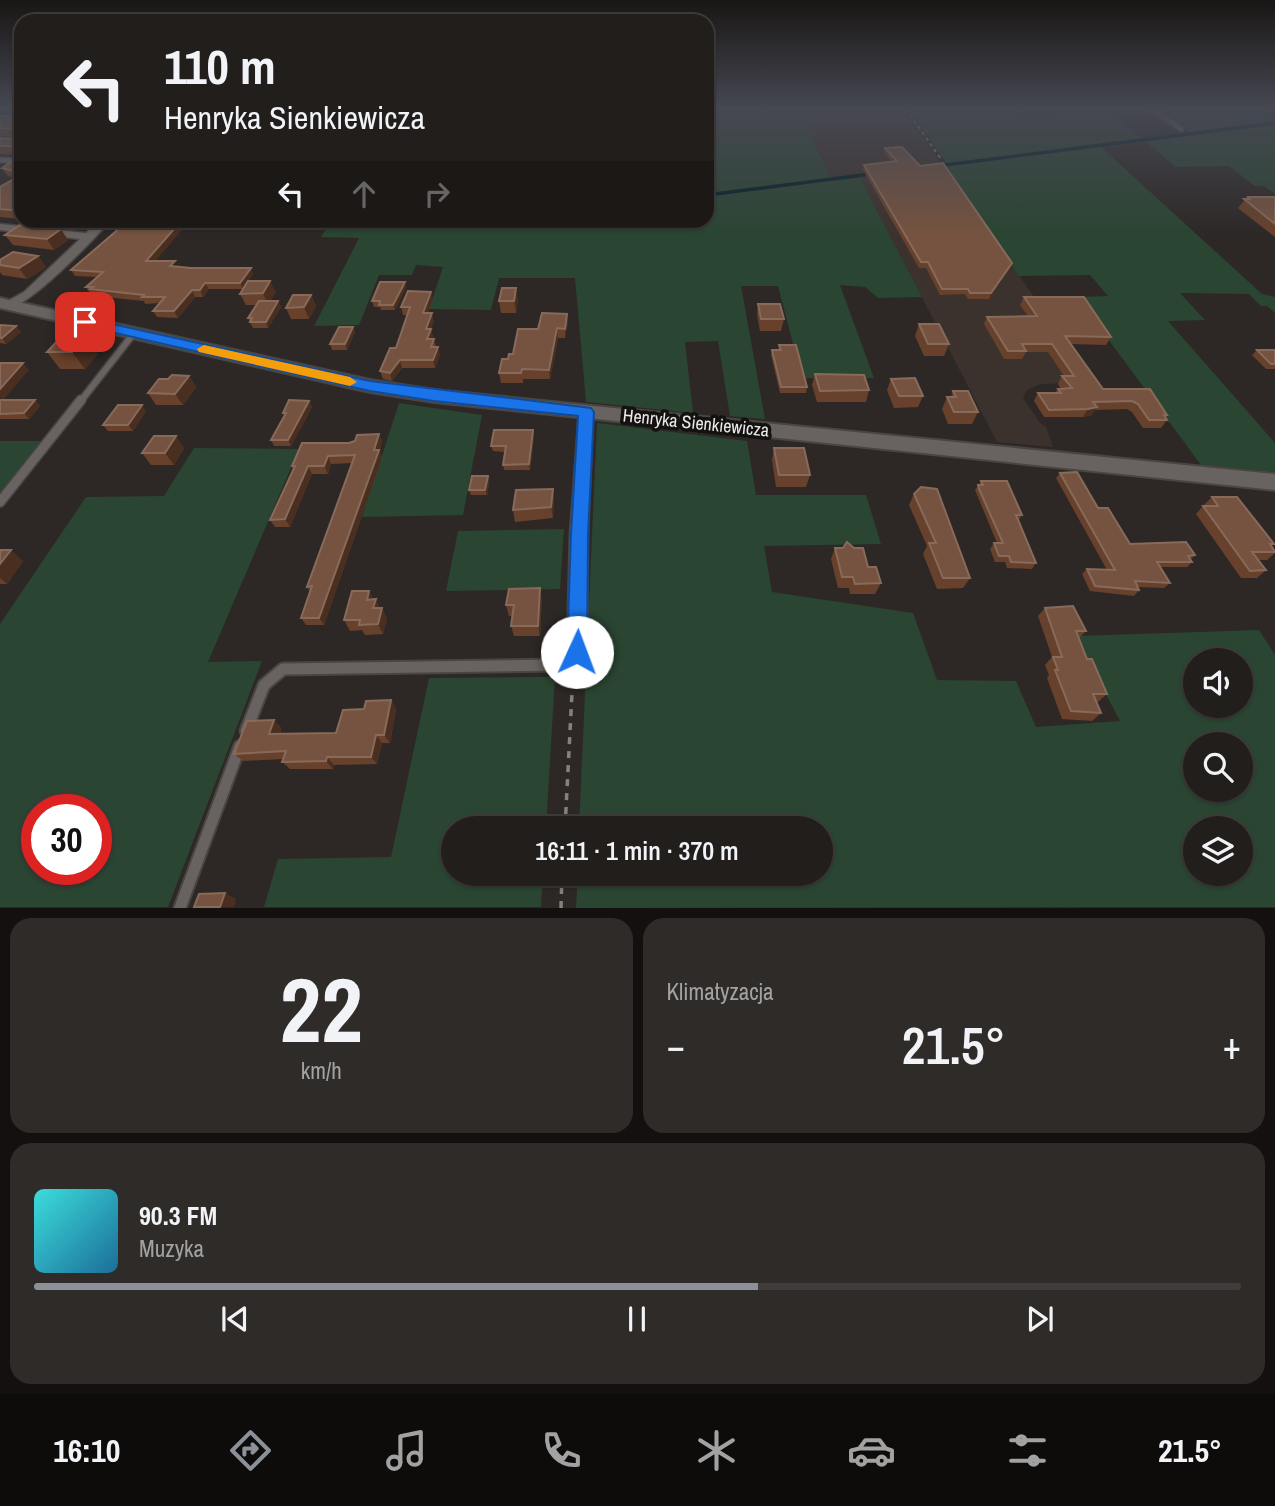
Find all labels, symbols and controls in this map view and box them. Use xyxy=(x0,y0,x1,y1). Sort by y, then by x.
text: 110 m xyxy=(164,33,276,99)
icon: left xyxy=(49,42,140,133)
text: Henryka Sienkiewicza xyxy=(164,96,425,139)
icon: left xyxy=(272,175,310,213)
icon: ahead xyxy=(345,175,383,213)
icon: right xyxy=(418,175,456,213)
pin xyxy=(55,292,115,352)
icon: arrive xyxy=(66,303,104,341)
street label: Henryka Sienkiewicza xyxy=(622,402,770,443)
position arrow xyxy=(540,615,614,689)
map controls xyxy=(1183,648,1253,886)
button: sound xyxy=(1183,648,1253,718)
button: search xyxy=(1183,732,1253,802)
speed limit sign: 30 xyxy=(21,794,112,885)
button: layers xyxy=(1183,816,1253,886)
text: 16:11 · 1 min · 370 m xyxy=(535,833,739,868)
text: 22 xyxy=(280,948,363,1070)
text: Klimatyzacja xyxy=(667,976,773,1007)
text: 21.5° xyxy=(902,1010,1006,1080)
text: − xyxy=(667,1020,685,1071)
text: + xyxy=(1223,1020,1241,1071)
text: km/h xyxy=(301,1055,342,1086)
text: 90.3 FM xyxy=(139,1198,217,1233)
text: Muzyka xyxy=(139,1233,204,1264)
icon: previous xyxy=(216,1300,254,1338)
icon: pause xyxy=(618,1300,656,1338)
icon: next xyxy=(1021,1300,1059,1338)
icon: directions xyxy=(226,1426,275,1475)
icon: music xyxy=(382,1426,431,1475)
icon: phone xyxy=(537,1426,586,1475)
icon: climate xyxy=(692,1426,741,1475)
icon: car xyxy=(847,1426,896,1475)
icon: filters xyxy=(1003,1426,1052,1475)
text: 16:10 xyxy=(53,1429,120,1472)
text: 21.5° xyxy=(1158,1429,1222,1472)

